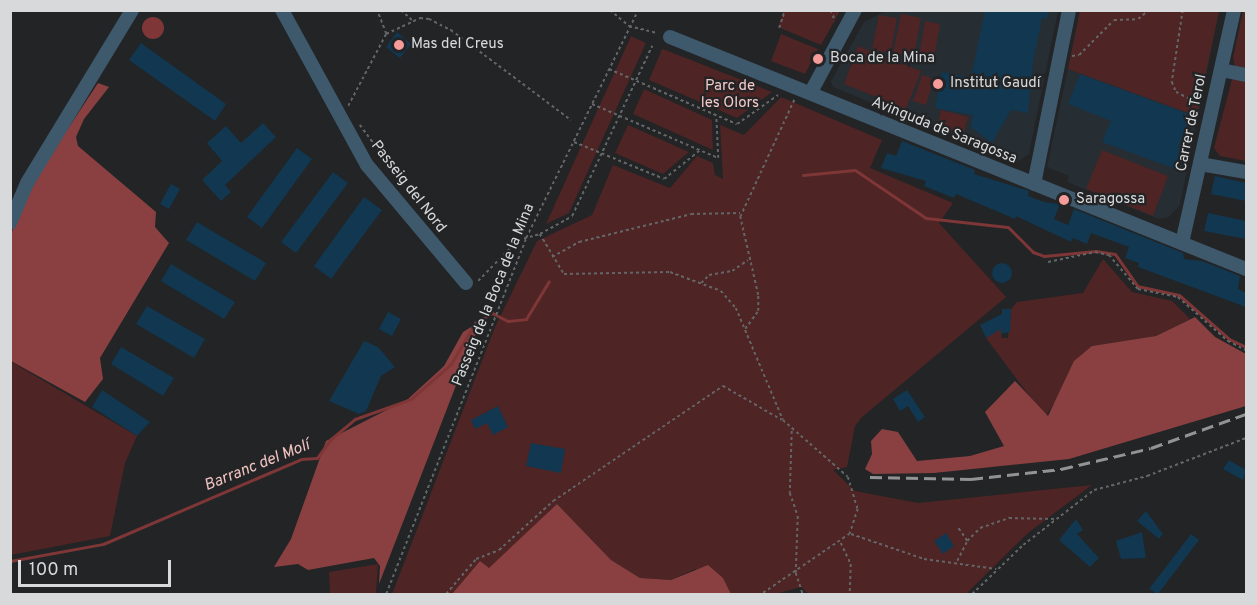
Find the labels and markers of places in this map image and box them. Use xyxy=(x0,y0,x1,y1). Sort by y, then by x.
place label: Mas del Creus xyxy=(411,36,504,54)
marker: Mas del Creus xyxy=(392,38,406,52)
place label: Boca de la Mina xyxy=(830,50,935,68)
marker: Boca de la Mina xyxy=(811,52,825,66)
place label: Institut Gaudí xyxy=(950,75,1040,93)
marker: Institut Gaudí xyxy=(931,77,945,91)
place label: Saragossa xyxy=(1076,191,1145,209)
marker: Saragossa xyxy=(1057,193,1071,207)

